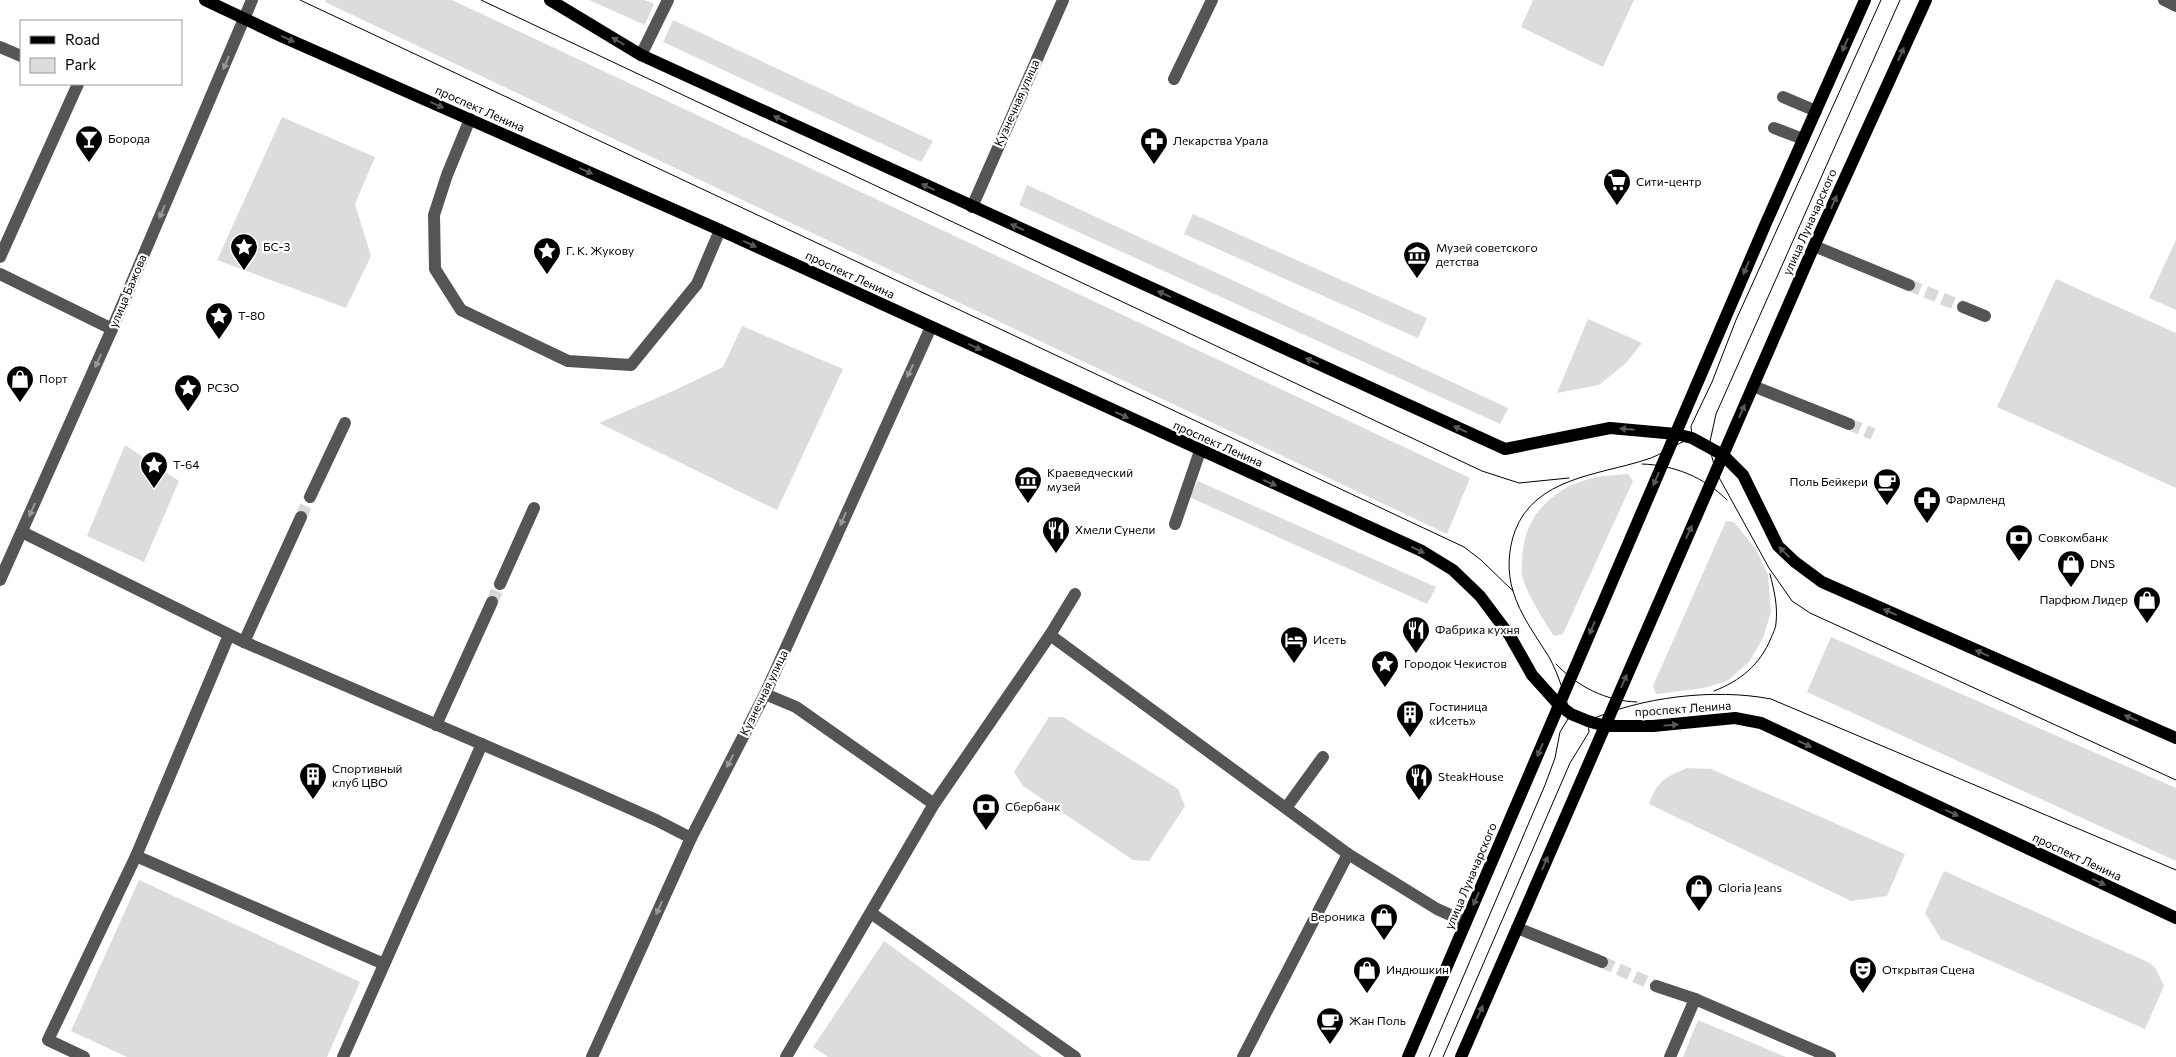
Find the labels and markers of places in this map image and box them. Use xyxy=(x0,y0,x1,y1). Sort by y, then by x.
bar icon: Борода xyxy=(74,124,104,163)
pharmacy icon: Лекарства Урала xyxy=(1139,126,1169,165)
place label: Борода xyxy=(108,131,150,145)
place label: Лекарства Урала xyxy=(1173,133,1268,147)
supermarket icon: Сити-центр xyxy=(1602,167,1632,206)
place label: Сити-центр xyxy=(1636,174,1702,188)
place icon: БС-3 xyxy=(229,232,259,271)
place icon: Г. К. Жукову xyxy=(532,236,562,275)
place label: БС-3 xyxy=(263,239,291,253)
museum icon: Музей советского детства xyxy=(1402,240,1432,279)
place label: Музей советского детства xyxy=(1436,240,1538,268)
place label: Г. К. Жукову xyxy=(566,243,634,257)
place icon: Т-80 xyxy=(204,301,234,340)
place label: Т-80 xyxy=(238,308,265,322)
shop icon: Порт xyxy=(5,364,35,403)
place label: Порт xyxy=(39,371,68,385)
place icon: РСЗО xyxy=(173,373,203,412)
place label: РСЗО xyxy=(207,380,240,394)
place icon: Т-64 xyxy=(139,450,169,489)
place label: Т-64 xyxy=(173,457,200,471)
museum icon: Краеведческий музей xyxy=(1013,465,1043,504)
place label: Краеведческий музей xyxy=(1047,465,1133,493)
cafe icon: Поль Бейкери xyxy=(1872,467,1902,506)
place label: Поль Бейкери xyxy=(1789,474,1868,488)
pharmacy icon: Фармленд xyxy=(1912,485,1942,524)
place label: Фармленд xyxy=(1946,492,2005,506)
restaurant icon: Хмели Сунели xyxy=(1041,515,1071,554)
place label: Хмели Сунели xyxy=(1075,522,1155,536)
bank icon: Совкомбанк xyxy=(2004,523,2034,562)
place label: Совкомбанк xyxy=(2038,530,2109,544)
shop icon: DNS xyxy=(2056,549,2086,588)
place label: DNS xyxy=(2090,556,2115,570)
shop icon: Парфюм Лидер xyxy=(2132,585,2162,624)
place label: Парфюм Лидер xyxy=(2039,592,2128,606)
restaurant icon: Фабрика кухня xyxy=(1401,615,1431,654)
place label: Фабрика кухня xyxy=(1435,622,1520,636)
hotel icon: Исеть xyxy=(1279,625,1309,664)
place label: Исеть xyxy=(1313,632,1346,646)
place icon: Городок Чекистов xyxy=(1370,649,1400,688)
place label: Городок Чекистов xyxy=(1404,656,1507,670)
building icon: Гостиница «Исеть» xyxy=(1395,699,1425,738)
place label: Гостиница «Исеть» xyxy=(1429,699,1487,727)
building icon: Спортивный клуб ЦВО xyxy=(298,761,328,800)
place label: Спортивный клуб ЦВО xyxy=(332,761,402,789)
restaurant icon: SteakHouse xyxy=(1404,762,1434,801)
place label: SteakHouse xyxy=(1438,769,1504,783)
bank icon: Сбербанк xyxy=(971,792,1001,831)
place label: Сбербанк xyxy=(1005,799,1061,813)
shop icon: Gloria Jeans xyxy=(1684,873,1714,912)
place label: Gloria Jeans xyxy=(1718,880,1782,895)
shop icon: Вероника xyxy=(1369,902,1399,941)
place label: Вероника xyxy=(1310,909,1365,923)
shop icon: Индюшкин xyxy=(1352,955,1382,994)
theatre icon: Открытая Сцена xyxy=(1848,955,1878,994)
place label: Индюшкин xyxy=(1386,962,1449,976)
place label: Открытая Сцена xyxy=(1882,962,1975,976)
cafe icon: Жан Поль xyxy=(1315,1006,1345,1045)
place label: Жан Поль xyxy=(1349,1013,1406,1027)

